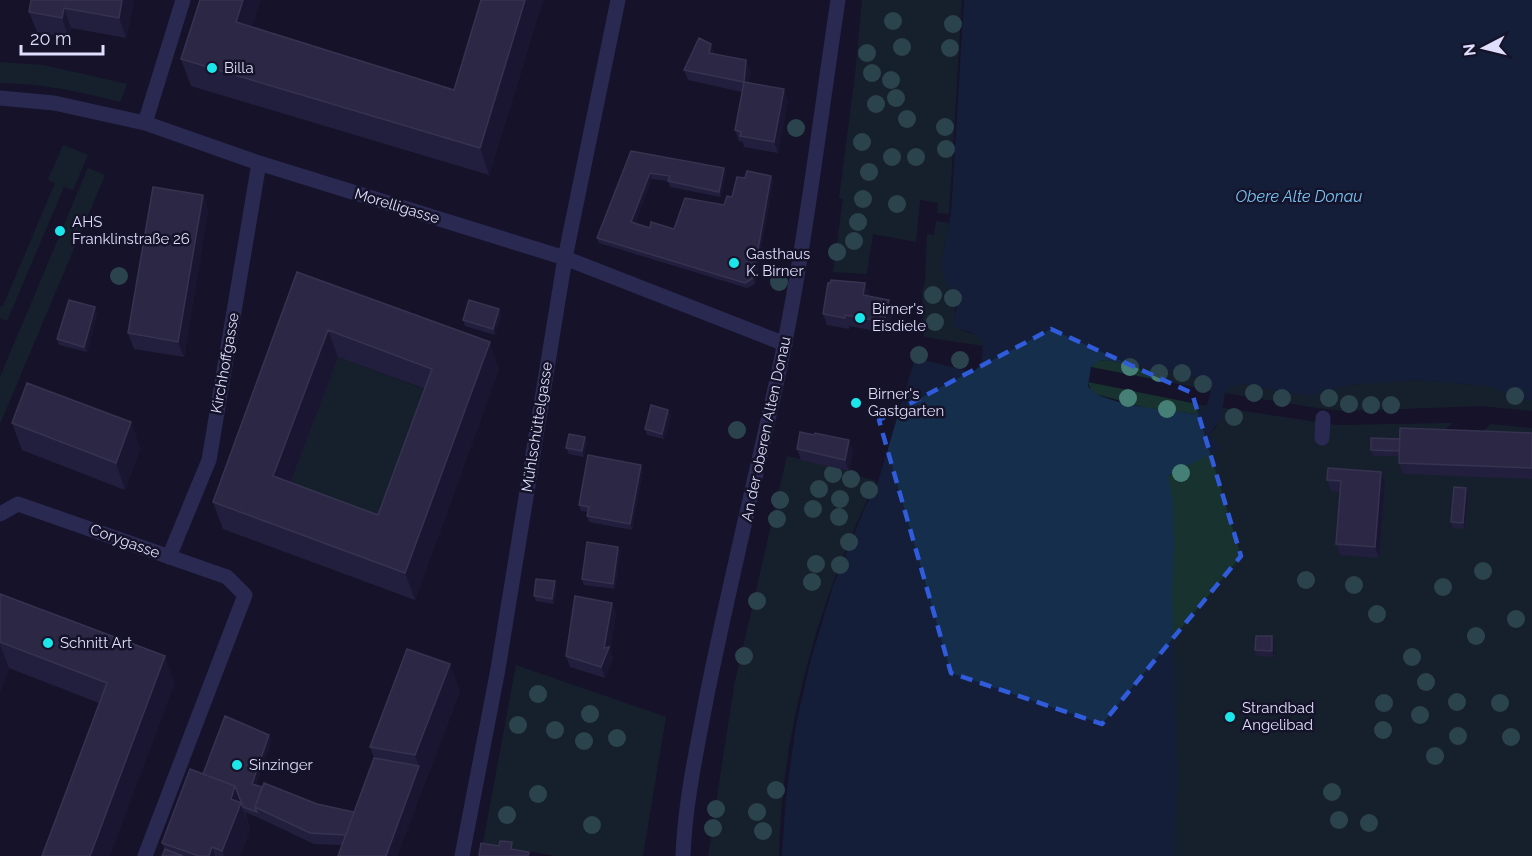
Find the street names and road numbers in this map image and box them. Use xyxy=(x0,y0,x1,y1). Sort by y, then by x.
street label: Morelligasse xyxy=(352,185,442,228)
street label: Kirchhoffgasse xyxy=(207,311,243,415)
street label: An der oberen Alten Donau xyxy=(738,335,794,523)
street label: Mühlschüttelgasse xyxy=(518,360,556,493)
street label: Corygasse xyxy=(88,520,163,562)

